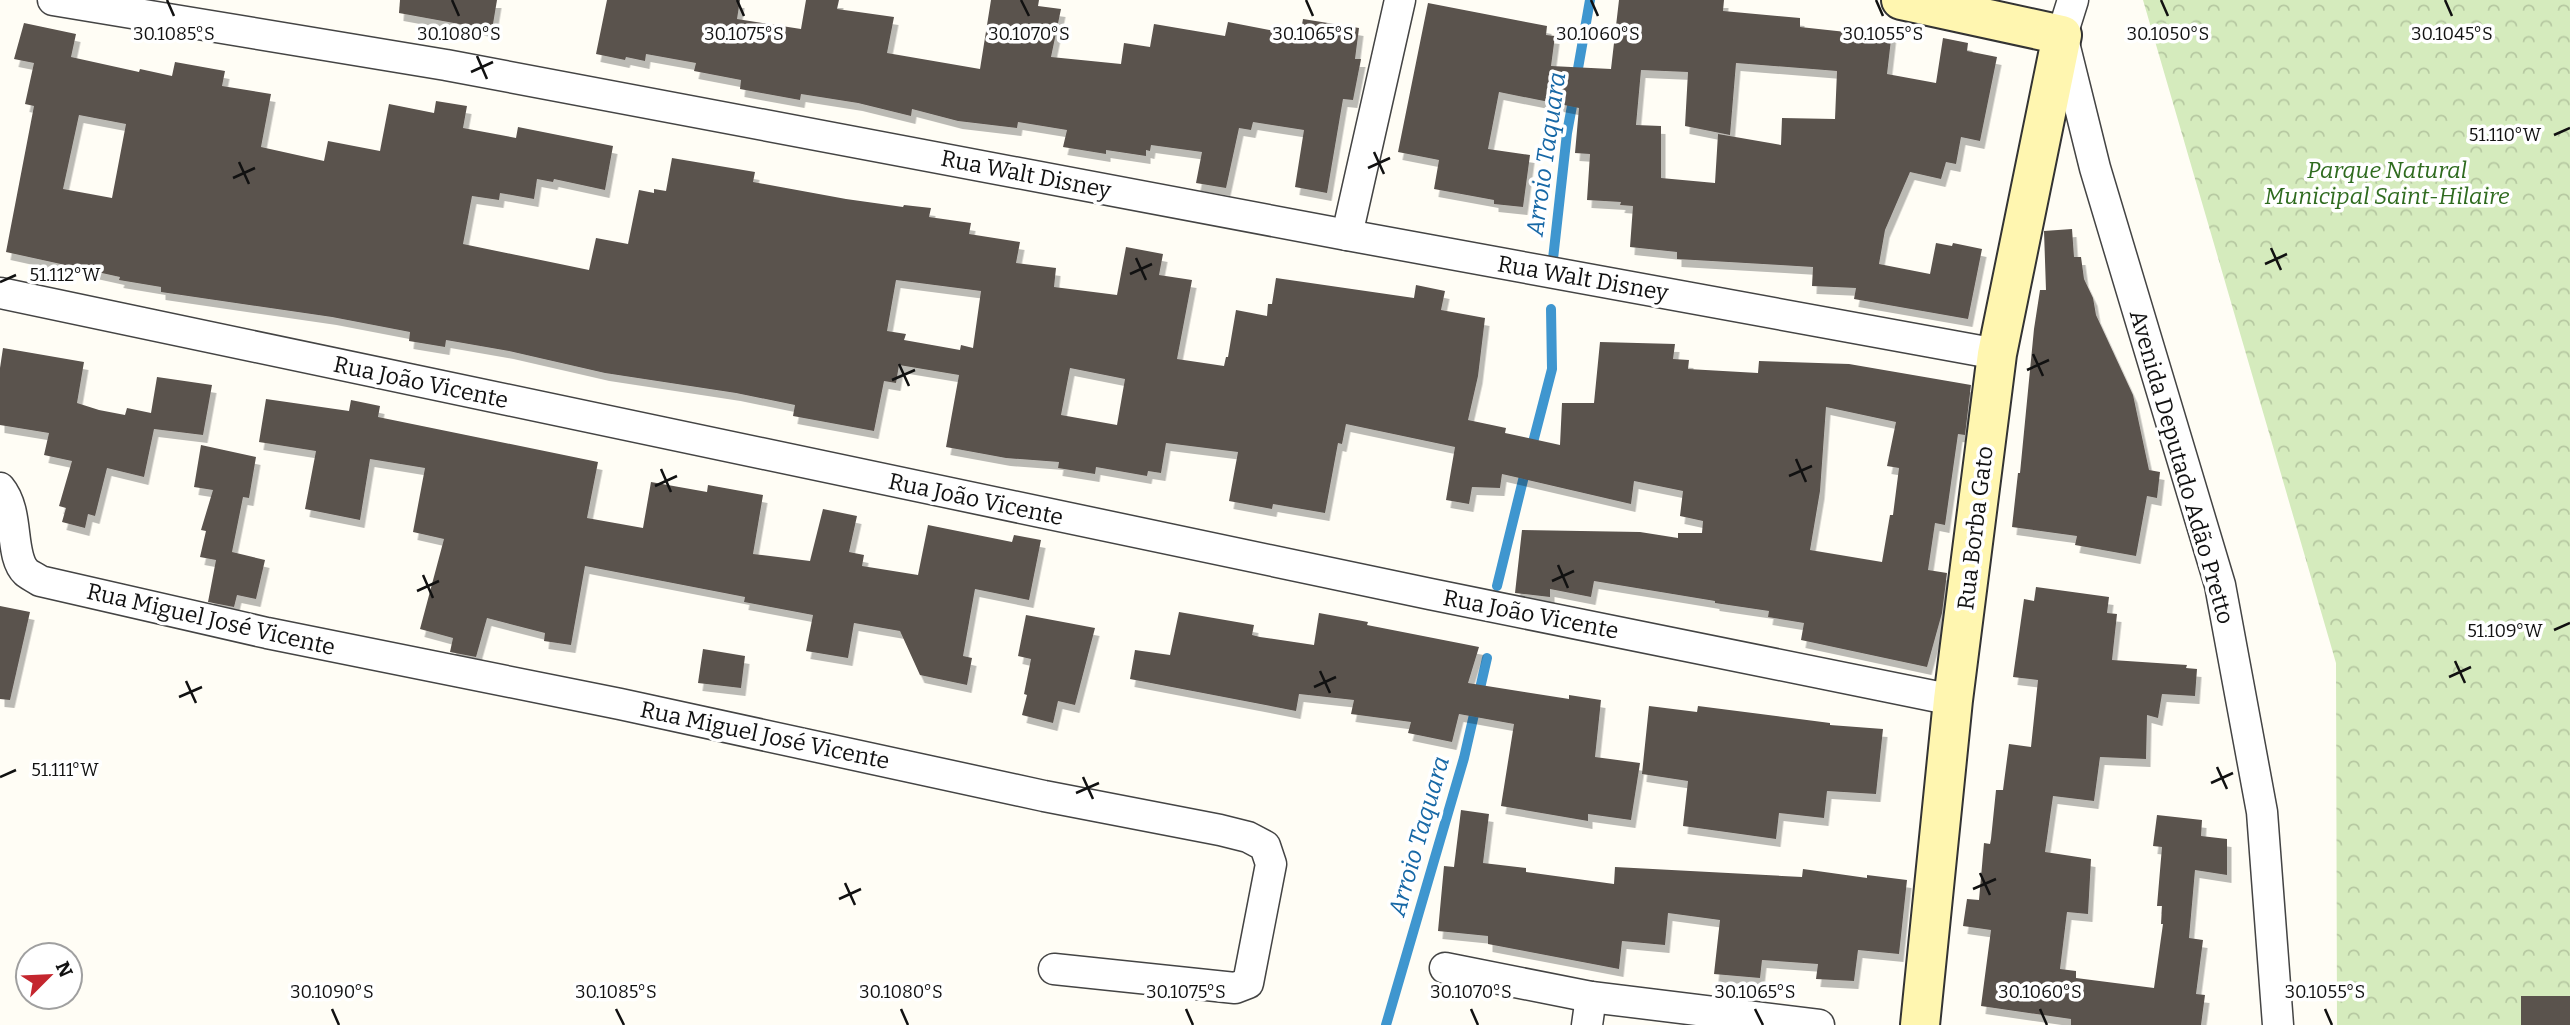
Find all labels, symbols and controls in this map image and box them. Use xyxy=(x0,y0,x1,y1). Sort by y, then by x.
text: 30.1085°S xyxy=(133,23,215,45)
text: 30.1080°S xyxy=(417,23,501,45)
text: 30.1075°S xyxy=(704,23,784,45)
text: 30.1070°S xyxy=(988,23,1070,45)
text: 30.1065°S xyxy=(1272,23,1354,45)
text: 30.1060°S xyxy=(1556,23,1640,45)
text: 30.1055°S xyxy=(1843,23,1923,45)
text: 30.1050°S xyxy=(2127,23,2209,45)
text: 30.1045°S xyxy=(2411,23,2493,45)
water label: Arroio Taquara xyxy=(1521,70,1571,239)
text: 51.110°W xyxy=(2469,124,2542,146)
street label: Rua Walt Disney xyxy=(939,144,1114,204)
park label: Parque Natural Municipal Saint-Hilaire xyxy=(2264,156,2510,210)
street label: Rua Walt Disney xyxy=(1496,249,1671,307)
text: 51.112°W xyxy=(30,264,101,286)
street label: Avenida Deputado Adão Pretto xyxy=(2124,307,2240,627)
street label: Rua João Vicente xyxy=(331,350,511,414)
street label: Rua Borba Gato xyxy=(1951,445,1999,611)
street label: Rua João Vicente xyxy=(886,467,1066,531)
street label: Rua Miguel José Vicente xyxy=(84,577,338,661)
street label: Rua João Vicente xyxy=(1441,583,1621,645)
text: 51.109°W xyxy=(2467,620,2543,642)
street label: Rua Miguel José Vicente xyxy=(638,695,892,775)
water label: Arroio Taquara xyxy=(1383,753,1455,920)
text: 51.111°W xyxy=(31,759,99,781)
north arrow xyxy=(14,941,84,1011)
text: N xyxy=(51,958,78,981)
text: 30.1090°S xyxy=(290,981,374,1003)
text: 30.1085°S xyxy=(575,981,657,1003)
text: 30.1080°S xyxy=(859,981,943,1003)
text: 30.1075°S xyxy=(1146,981,1226,1003)
text: 30.1070°S xyxy=(1430,981,1512,1003)
text: 30.1065°S xyxy=(1714,981,1796,1003)
text: 30.1060°S xyxy=(1998,981,2082,1003)
text: 30.1055°S xyxy=(2285,981,2365,1003)

